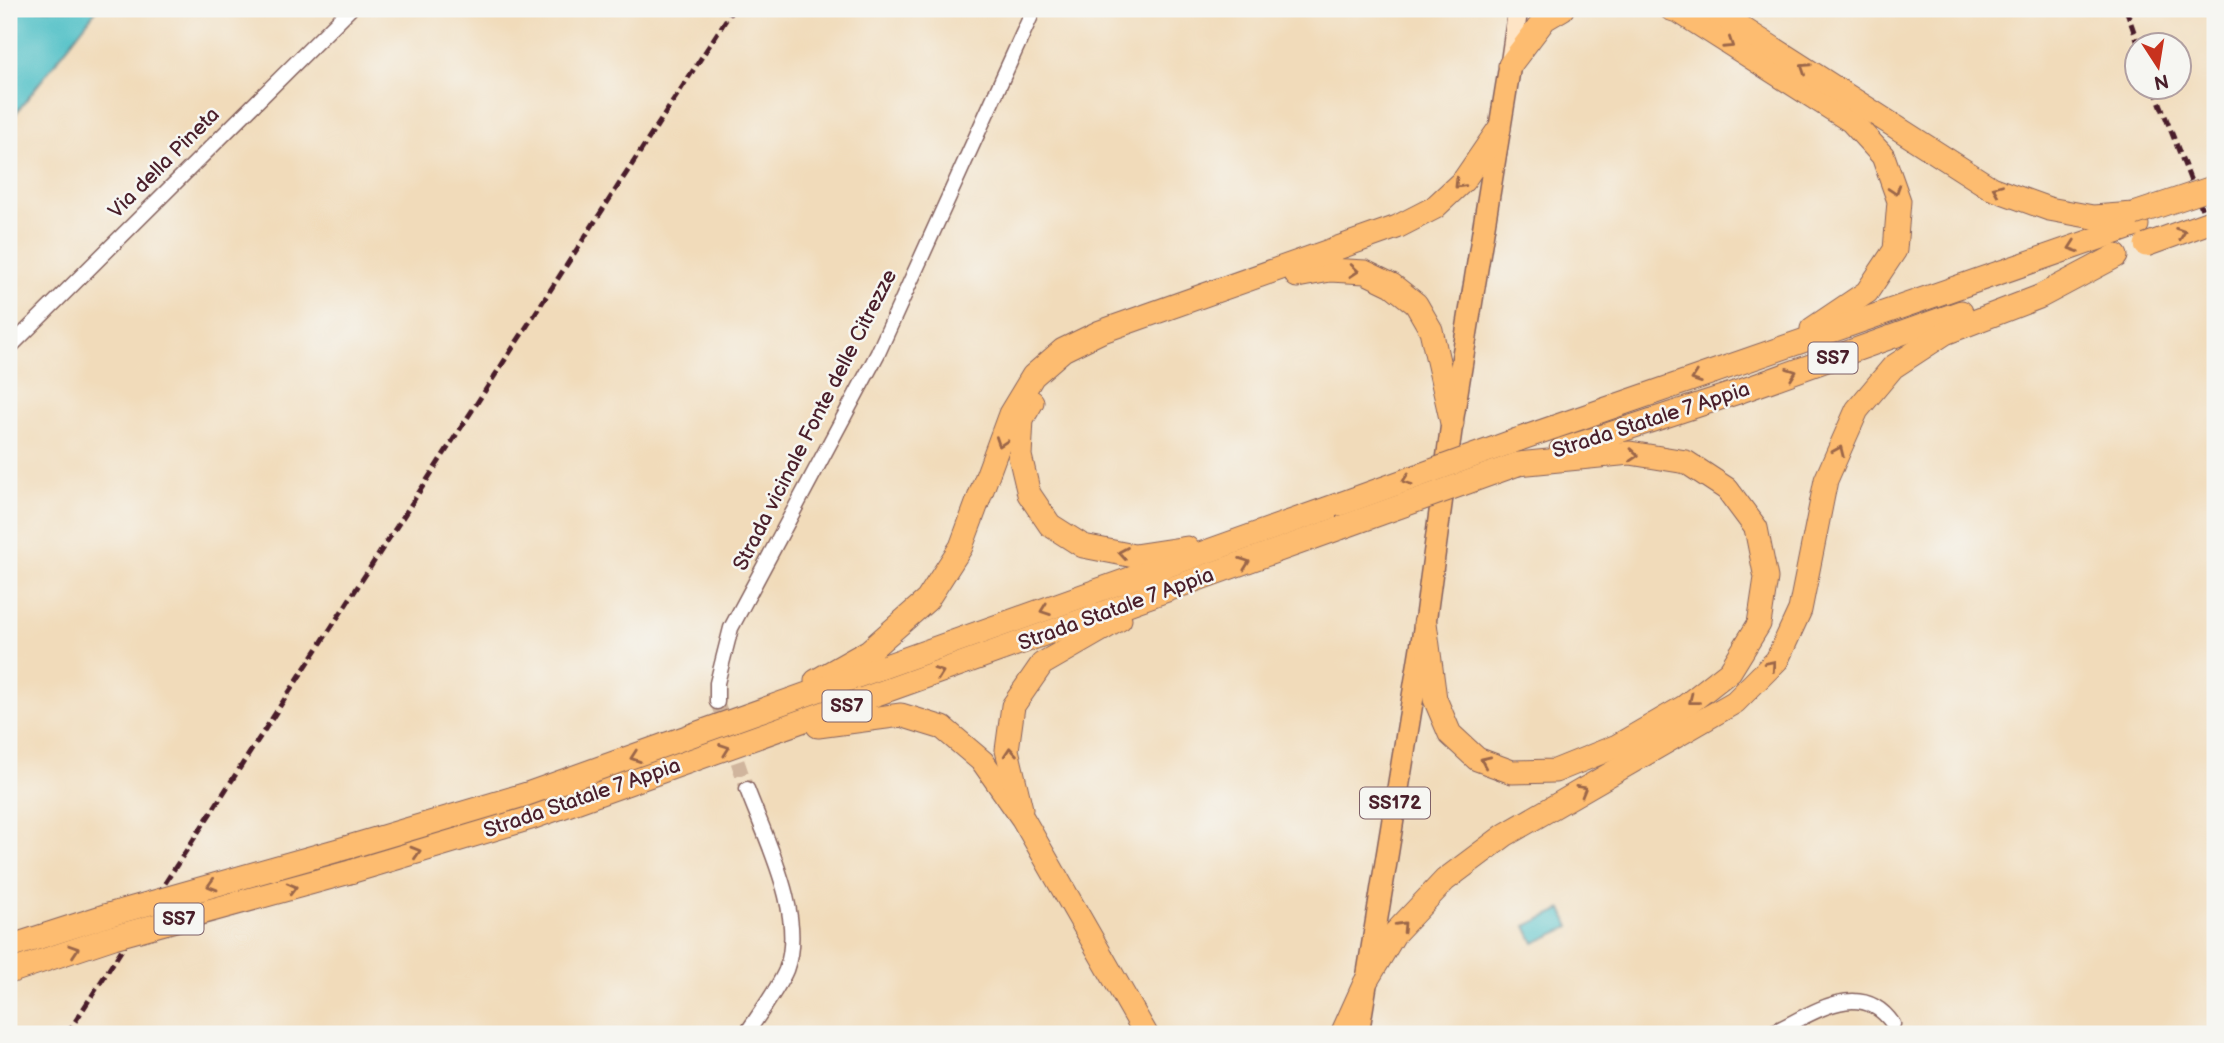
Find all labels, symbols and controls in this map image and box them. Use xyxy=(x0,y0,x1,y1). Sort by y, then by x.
north arrow xyxy=(2122,32,2192,102)
one-way arrow xyxy=(1721,35,1734,48)
one-way arrow xyxy=(1800,64,1813,77)
text: N xyxy=(2152,68,2171,94)
street label: Via della Pineta xyxy=(103,102,225,224)
one-way arrow xyxy=(1454,175,1467,188)
one-way arrow xyxy=(1886,183,1901,195)
one-way arrow xyxy=(1992,183,2005,197)
one-way arrow xyxy=(2174,227,2186,241)
one-way arrow xyxy=(2067,239,2079,253)
one-way arrow xyxy=(1349,263,1360,278)
street label: Strada vicinale Fonte delle Citrezze xyxy=(728,265,902,575)
road number: SS7 xyxy=(1808,342,1857,374)
one-way arrow xyxy=(1785,367,1797,381)
one-way arrow xyxy=(1690,370,1702,384)
street label: Strada Statale 7 Appia xyxy=(1549,376,1753,464)
one-way arrow xyxy=(995,435,1009,447)
one-way arrow xyxy=(1831,445,1845,458)
one-way arrow xyxy=(1629,447,1640,462)
one-way arrow xyxy=(1401,472,1414,486)
one-way arrow xyxy=(1117,547,1129,562)
one-way arrow xyxy=(1239,557,1251,571)
street label: Strada Statale 7 Appia xyxy=(1015,562,1217,656)
one-way arrow xyxy=(1039,602,1051,616)
one-way arrow xyxy=(1763,660,1775,673)
one-way arrow xyxy=(932,667,944,681)
road number: SS7 xyxy=(822,691,872,722)
one-way arrow xyxy=(1688,692,1700,705)
one-way arrow xyxy=(718,744,730,758)
one-way arrow xyxy=(1003,746,1018,757)
one-way arrow xyxy=(629,748,641,762)
street label: Strada Statale 7 Appia xyxy=(480,753,684,843)
one-way arrow xyxy=(1480,755,1492,769)
one-way arrow xyxy=(1575,785,1588,798)
road number: SS172 xyxy=(1360,788,1430,818)
one-way arrow xyxy=(410,846,422,861)
one-way arrow xyxy=(206,877,218,892)
one-way arrow xyxy=(286,881,298,896)
road number: SS7 xyxy=(154,903,204,934)
one-way arrow xyxy=(1394,921,1406,934)
one-way arrow xyxy=(67,944,79,959)

